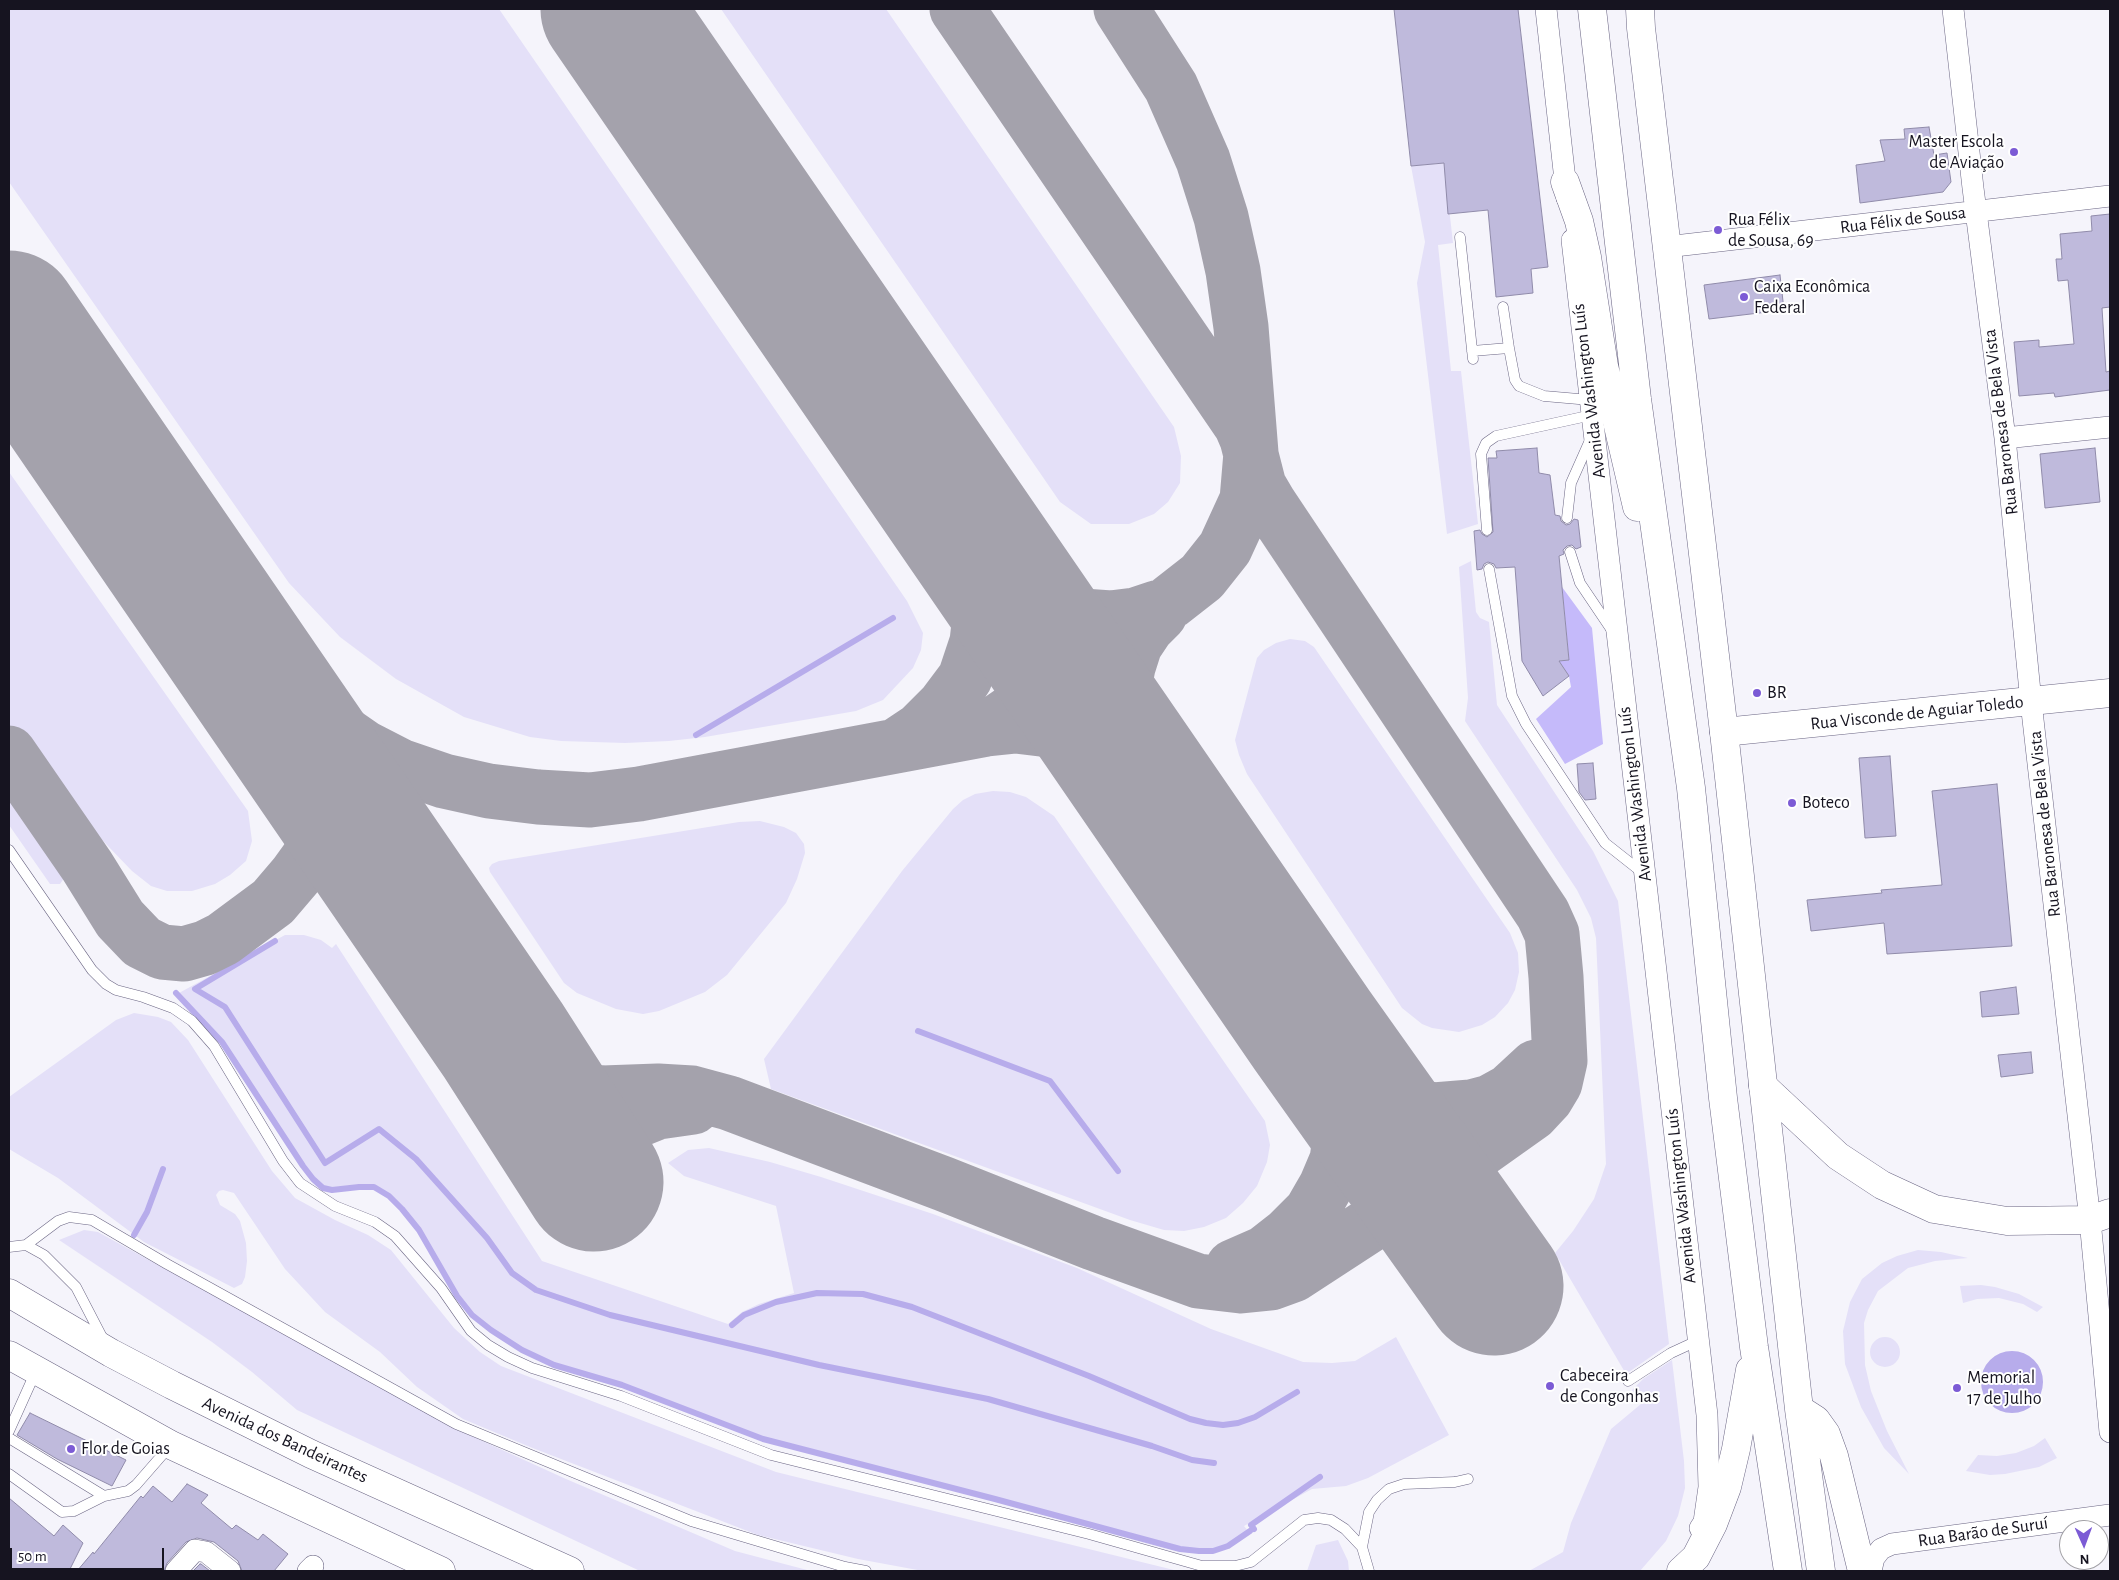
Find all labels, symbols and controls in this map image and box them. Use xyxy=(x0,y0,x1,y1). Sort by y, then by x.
place label: Master Escola de Aviação xyxy=(1909,131,2004,173)
marker: Master Escola de Aviação xyxy=(2008,146,2020,158)
street label: Rua Félix de Sousa xyxy=(1839,202,1967,238)
place label: Rua Félix de Sousa, 69 xyxy=(1728,209,1814,252)
marker: Rua Félix de Sousa, 69 xyxy=(1712,224,1724,236)
place label: Caixa Econômica Federal xyxy=(1754,276,1870,318)
marker: Caixa Econômica Federal xyxy=(1738,291,1750,303)
street label: Avenida Washington Luís xyxy=(1568,302,1610,480)
street label: Rua Baronesa de Bela Vista xyxy=(1979,328,2023,516)
place label: BR xyxy=(1767,682,1787,704)
marker: BR xyxy=(1751,687,1763,699)
street label: Rua Visconde de Aguiar Toledo xyxy=(1809,691,2025,735)
street label: Avenida Washington Luís xyxy=(1614,705,1656,883)
street label: Rua Baronesa de Bela Vista xyxy=(2024,730,2066,918)
place label: Boteco xyxy=(1802,792,1850,814)
marker: Boteco xyxy=(1786,797,1798,809)
street label: Avenida Washington Luís xyxy=(1661,1107,1701,1285)
place label: Cabeceira de Congonhas xyxy=(1560,1365,1659,1408)
place label: Memorial 17 de Julho xyxy=(1967,1367,2041,1410)
marker: Cabeceira de Congonhas xyxy=(1544,1380,1556,1392)
marker: Memorial 17 de Julho xyxy=(1951,1382,1963,1394)
street label: Avenida dos Bandeirantes xyxy=(199,1392,371,1488)
place label: Flor de Goias xyxy=(81,1438,170,1460)
marker: Flor de Goias xyxy=(65,1443,77,1455)
street label: Rua Barão de Suruí xyxy=(1917,1512,2049,1552)
north arrow xyxy=(2059,1520,2109,1570)
scale bar xyxy=(12,1538,166,1570)
text: 50 m xyxy=(18,1549,47,1564)
text: N xyxy=(2079,1552,2090,1566)

